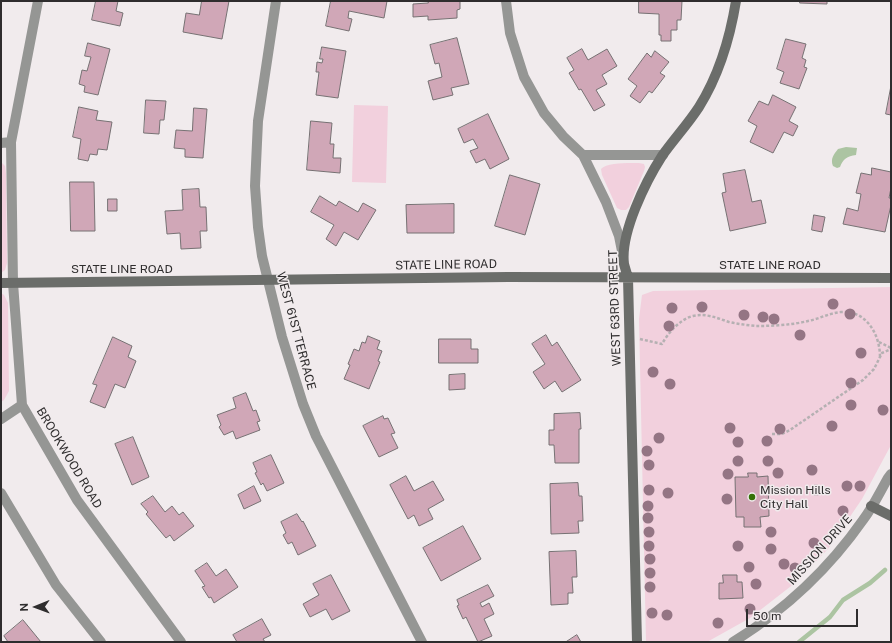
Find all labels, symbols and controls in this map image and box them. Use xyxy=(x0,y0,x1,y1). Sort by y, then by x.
street label: WEST 63RD STREET xyxy=(606,250,624,366)
street label: STATE LINE ROAD xyxy=(395,257,497,273)
street label: STATE LINE ROAD xyxy=(719,258,821,272)
street label: STATE LINE ROAD xyxy=(71,262,173,276)
street label: WEST 61ST TERRACE xyxy=(273,270,319,392)
street label: BROOKWOOD ROAD xyxy=(33,405,105,511)
place label: Mission Hills City Hall xyxy=(760,483,831,511)
marker: Mission Hills City Hall xyxy=(747,492,757,502)
street label: MISSION DRIVE xyxy=(785,512,855,588)
north arrow xyxy=(16,587,56,627)
scale bar xyxy=(748,601,860,627)
text: N xyxy=(18,603,30,612)
text: 50 m xyxy=(753,609,781,623)

